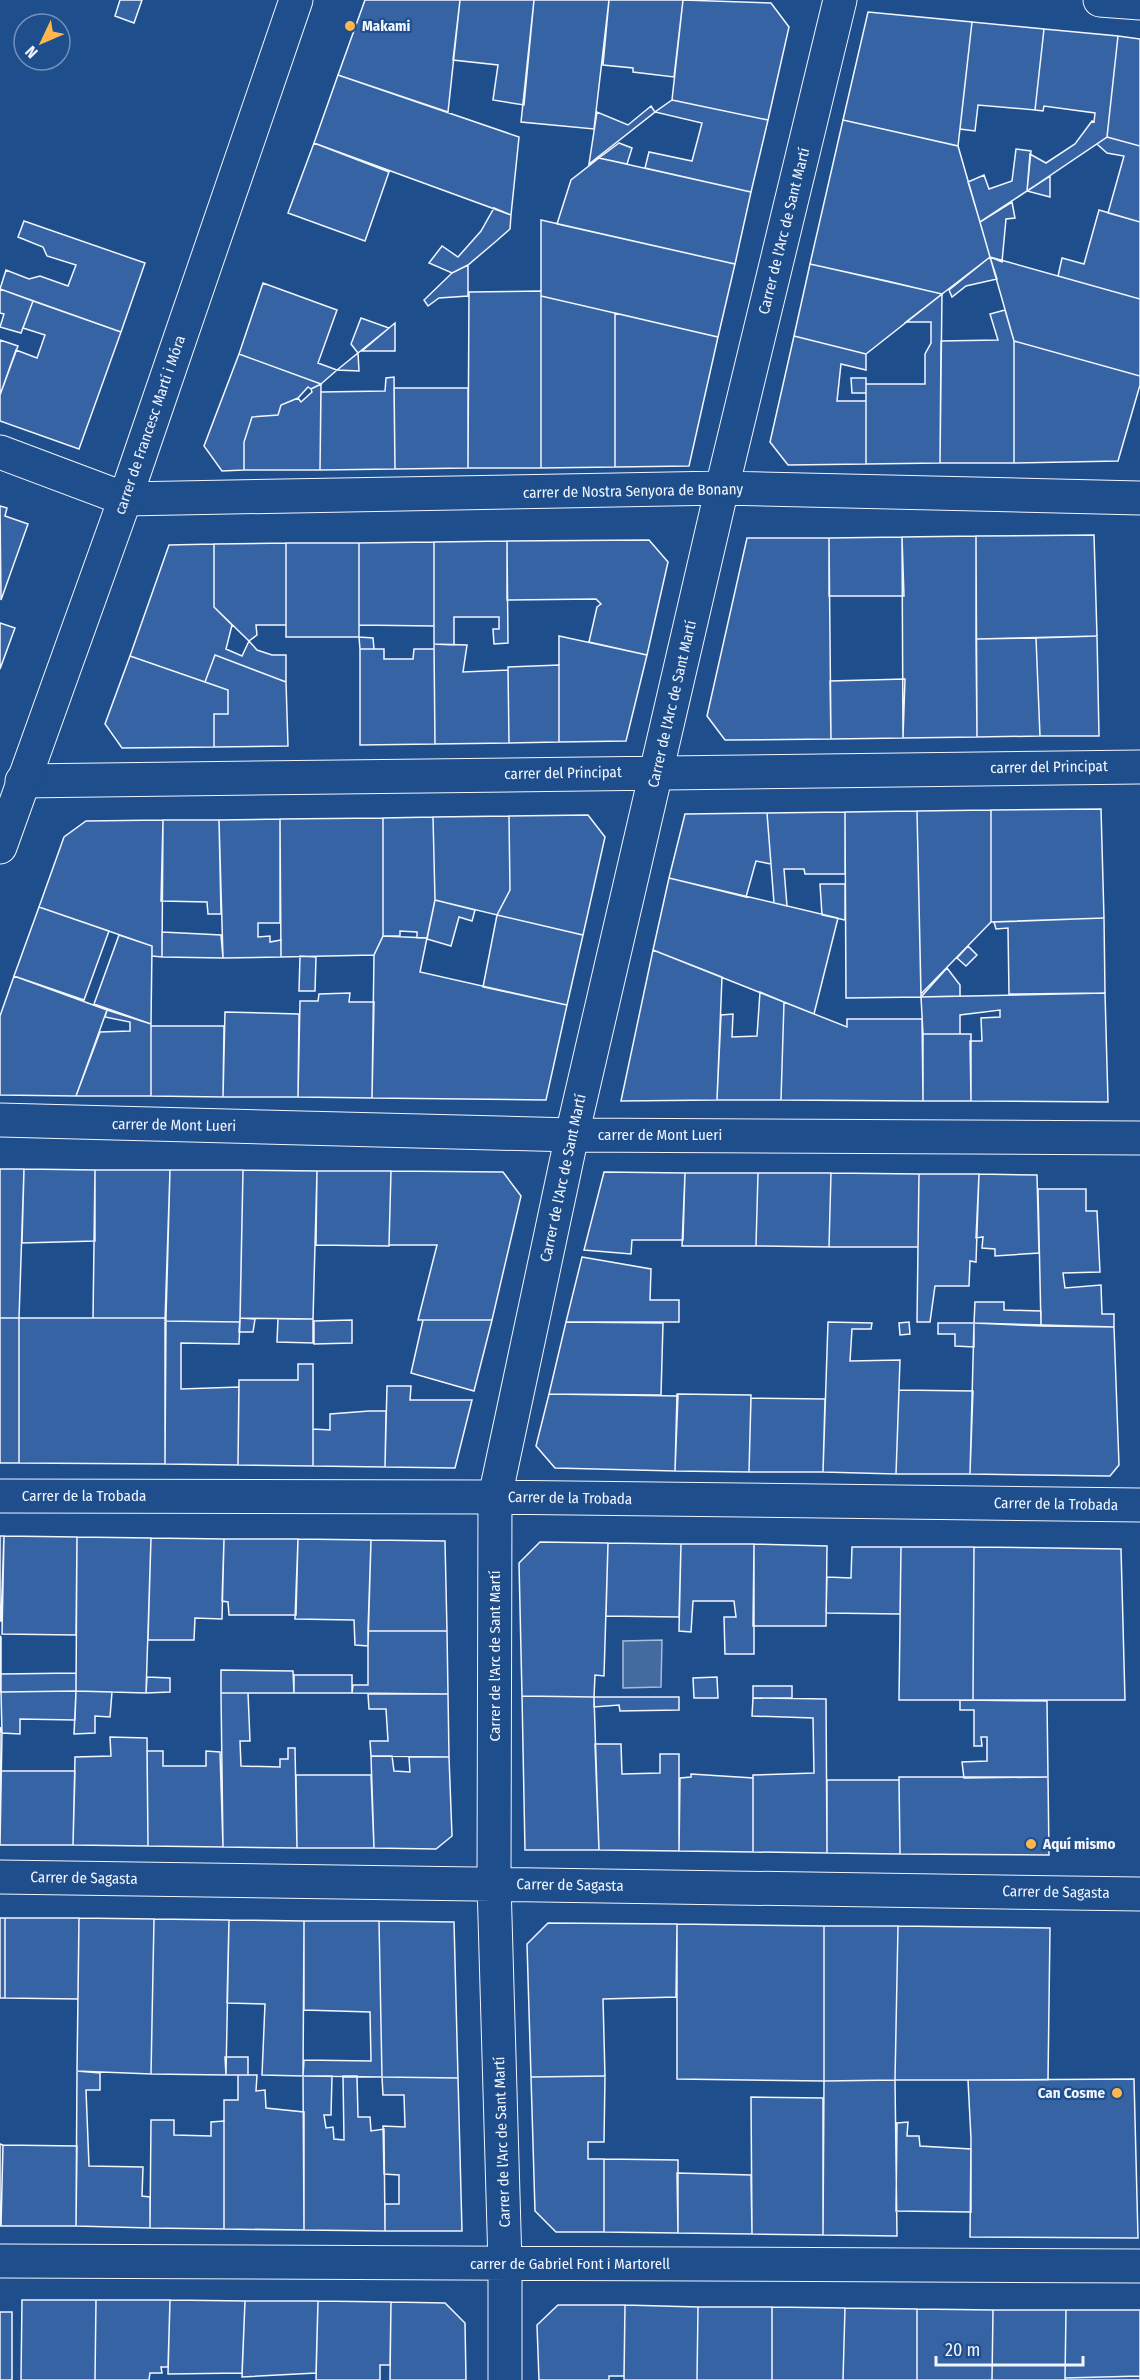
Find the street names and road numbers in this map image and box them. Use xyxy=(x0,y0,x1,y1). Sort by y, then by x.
street label: Carrer de l'Arc de Sant Martí xyxy=(755,146,813,316)
street label: carrer de Francesc Martí i Móra xyxy=(111,333,189,517)
street label: carrer de Nostra Senyora de Bonany xyxy=(523,480,744,502)
street label: Carrer de l'Arc de Sant Martí xyxy=(644,618,700,789)
street label: carrer del Principat xyxy=(990,757,1108,777)
street label: carrer del Principat xyxy=(504,763,622,783)
street label: Carrer de l'Arc de Sant Martí xyxy=(536,1092,590,1264)
street label: carrer de Mont Lueri xyxy=(112,1115,236,1135)
street label: carrer de Mont Lueri xyxy=(598,1126,722,1144)
street label: Carrer de la Trobada xyxy=(22,1487,146,1505)
street label: Carrer de la Trobada xyxy=(508,1488,632,1508)
street label: Carrer de la Trobada xyxy=(994,1494,1118,1514)
street label: Carrer de l'Arc de Sant Martí xyxy=(486,1570,504,1742)
street label: Carrer de Sagasta xyxy=(30,1868,138,1888)
street label: Carrer de Sagasta xyxy=(516,1875,624,1895)
street label: Carrer de Sagasta xyxy=(1002,1882,1110,1902)
street label: Carrer de l'Arc de Sant Martí xyxy=(490,2056,514,2228)
street label: carrer de Gabriel Font i Martorell xyxy=(470,2255,670,2273)

